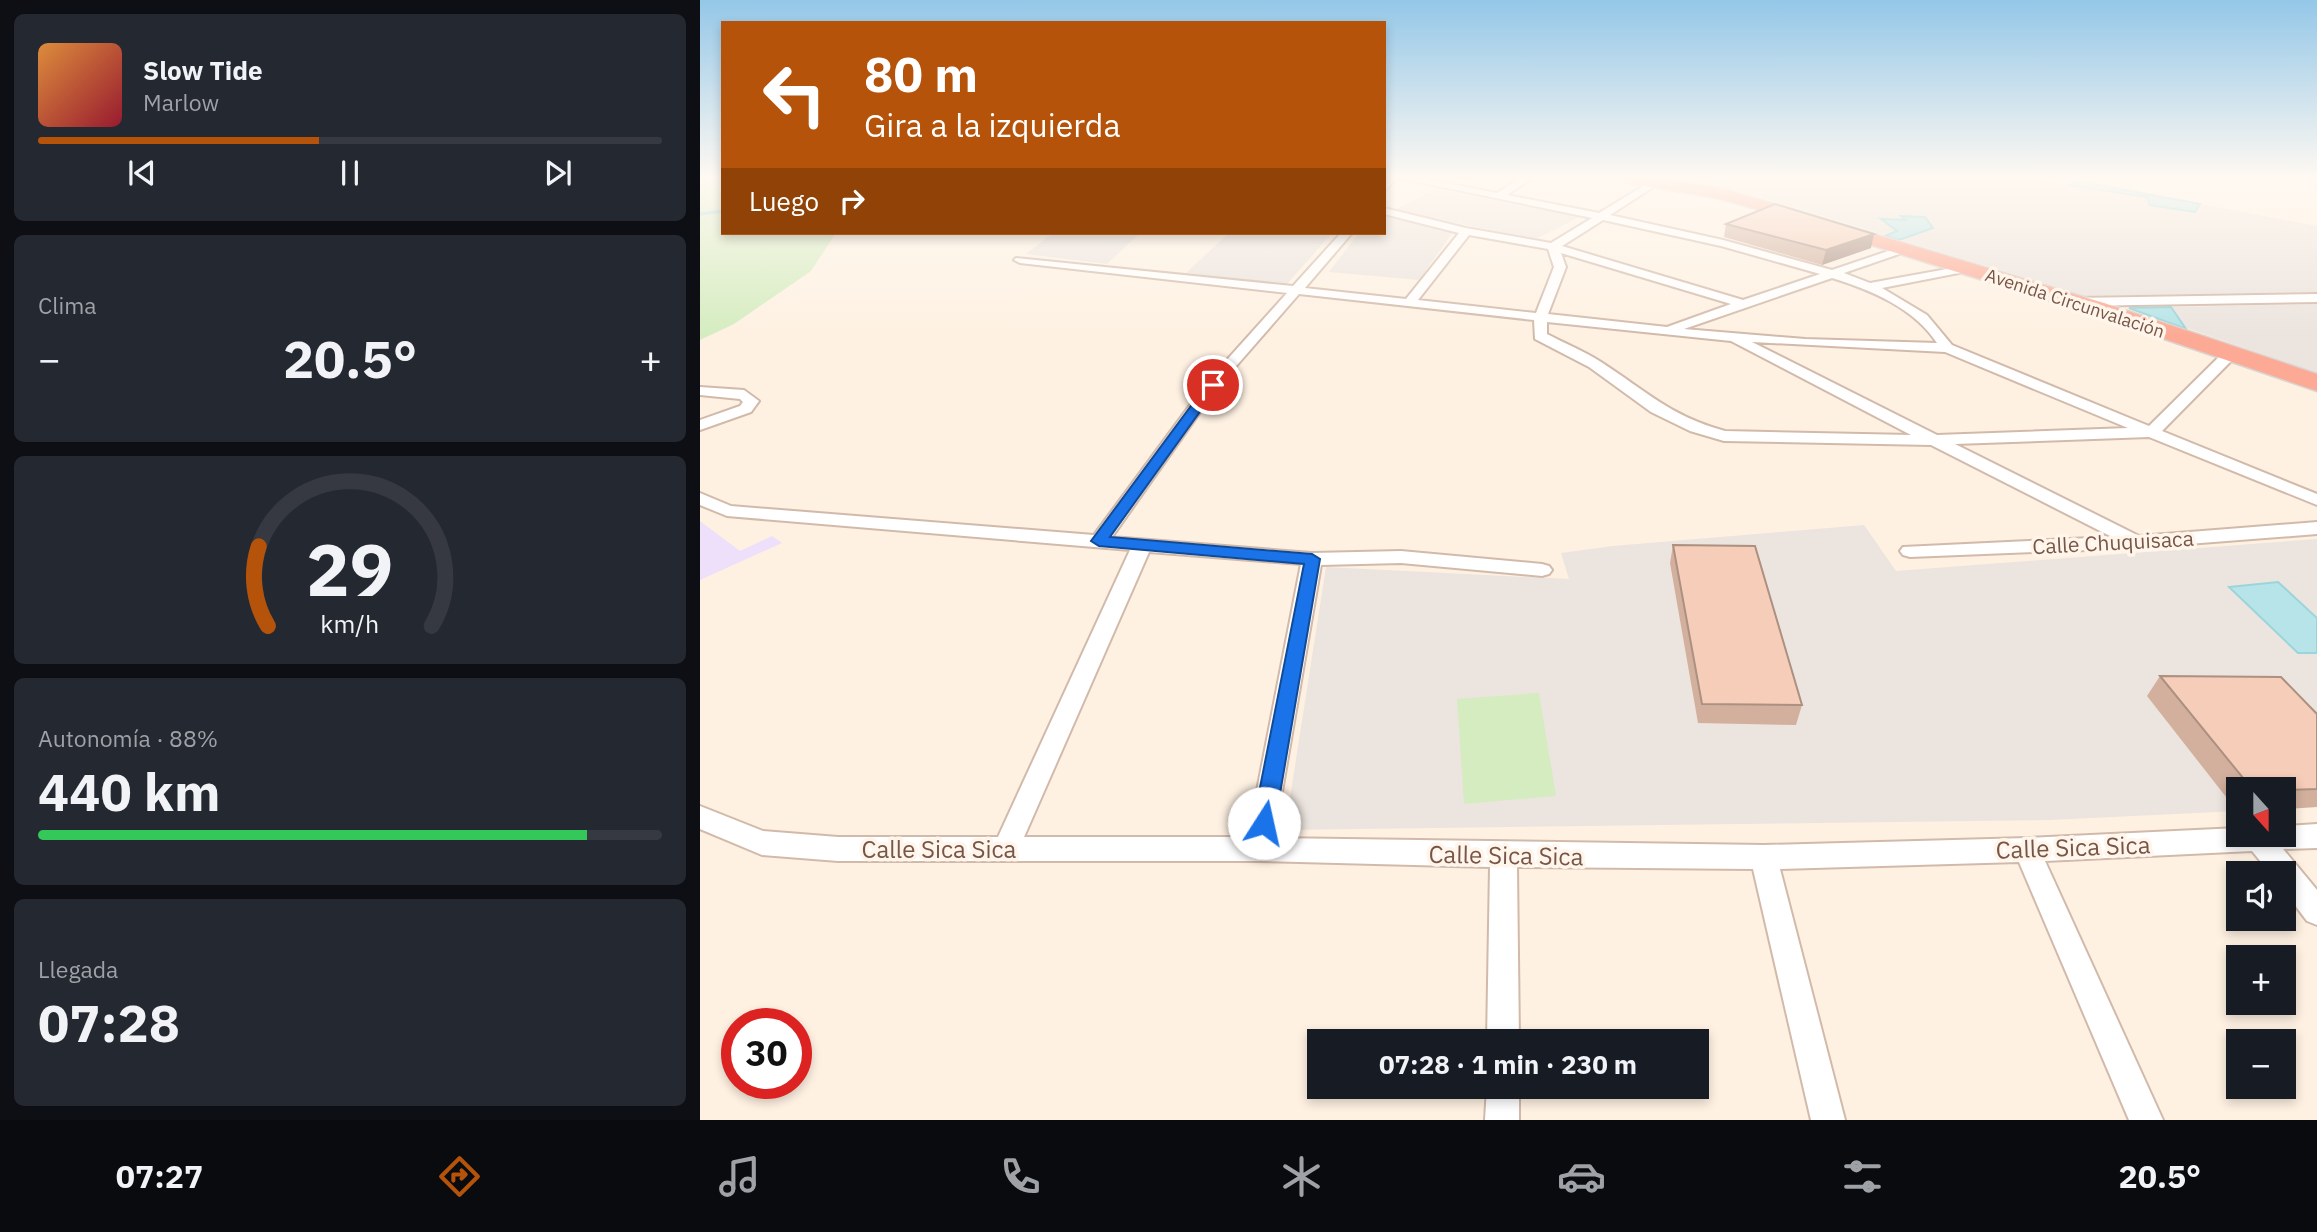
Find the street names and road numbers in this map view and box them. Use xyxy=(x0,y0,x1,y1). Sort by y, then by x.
street label: Avenida Circunvalación xyxy=(1983,263,2167,343)
street label: Calle Chuquisaca xyxy=(2032,524,2194,560)
street label: Calle Sica Sica xyxy=(1995,828,2151,866)
street label: Calle Sica Sica xyxy=(862,833,1017,865)
street label: Calle Sica Sica xyxy=(1428,838,1584,872)

